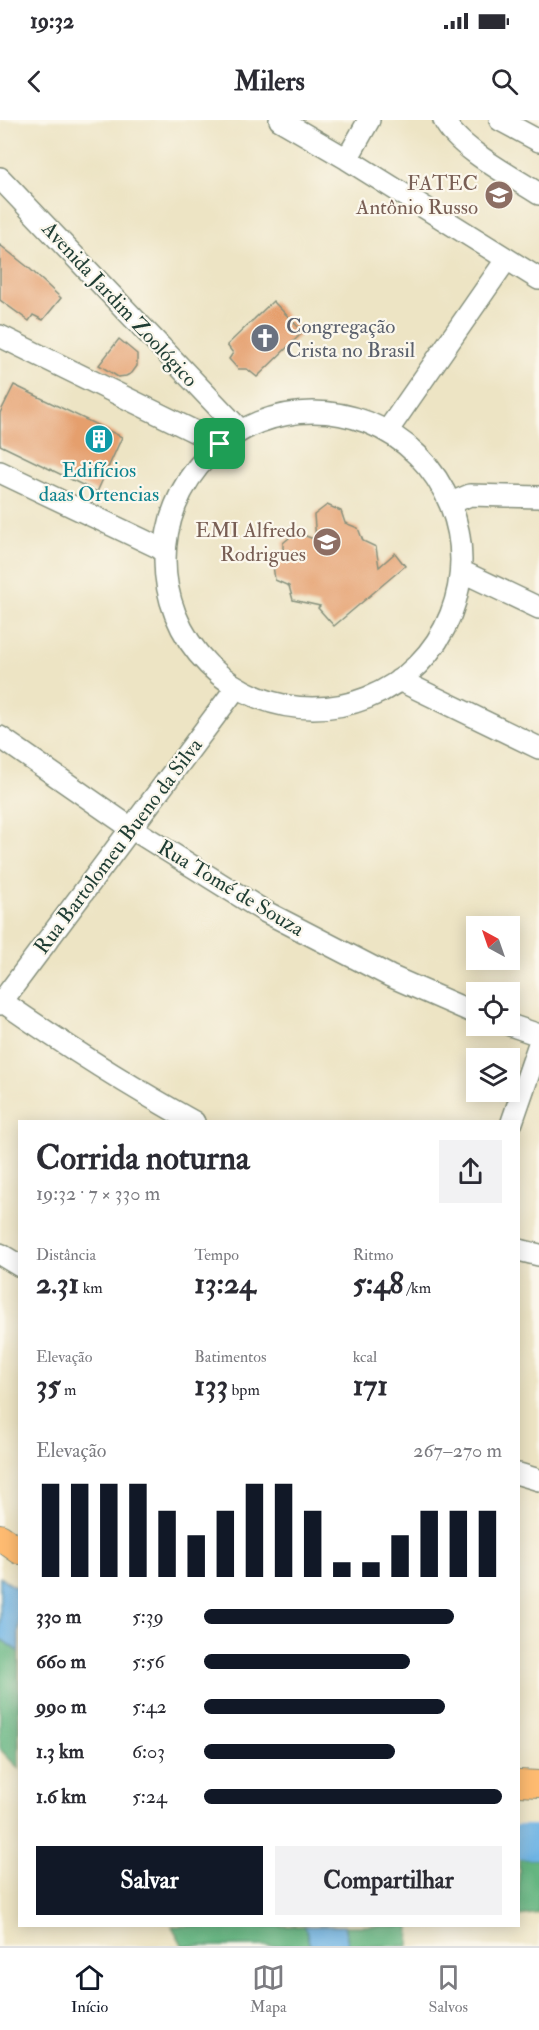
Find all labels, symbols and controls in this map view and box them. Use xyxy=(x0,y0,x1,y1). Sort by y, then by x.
text: 19:32 xyxy=(30,7,74,35)
icon: back xyxy=(18,65,51,98)
text: Milers xyxy=(234,65,305,98)
icon: search xyxy=(488,65,521,98)
place label: FATEC Antônio Russo xyxy=(355,170,478,221)
school or university icon: FATEC Antônio Russo xyxy=(483,179,515,211)
street label: Avenida Jardim Zoológico xyxy=(35,215,203,393)
place label: Congregação Crista no Brasil xyxy=(286,313,416,364)
church icon: Congregação Crista no Brasil xyxy=(249,322,281,354)
pin xyxy=(194,418,245,469)
building icon: Edifícios daas Ortencias xyxy=(83,423,115,455)
icon: arrive xyxy=(203,427,236,460)
place label: Edifícios daas Ortencias xyxy=(39,457,159,508)
place label: EMI Alfredo Rodrigues xyxy=(195,517,306,568)
school or university icon: EMI Alfredo Rodrigues xyxy=(311,526,343,558)
street label: Rua Bartolomeu Bueno da Silva xyxy=(28,733,209,960)
street label: Rua Tomé de Souza xyxy=(153,834,309,943)
north arrow xyxy=(466,916,520,970)
map controls xyxy=(466,916,520,1102)
button: locate xyxy=(466,982,520,1036)
button: layers xyxy=(466,1048,520,1102)
text: Corrida noturna xyxy=(36,1138,250,1179)
button: share xyxy=(439,1140,502,1203)
text: 19:32 · 7 × 330 m xyxy=(36,1181,160,1206)
text: Distância xyxy=(36,1245,96,1265)
text: Tempo xyxy=(194,1245,239,1265)
text: Ritmo xyxy=(353,1245,394,1265)
text: 2.31 xyxy=(36,1265,79,1302)
text: 13:24 xyxy=(194,1265,255,1302)
text: 5:48 xyxy=(353,1265,404,1302)
text: km xyxy=(79,1278,103,1298)
text: /km xyxy=(404,1278,431,1298)
text: Elevação xyxy=(36,1347,92,1367)
text: Batimentos xyxy=(194,1347,266,1367)
text: kcal xyxy=(353,1347,377,1367)
text: 35 xyxy=(36,1367,61,1404)
text: 133 xyxy=(194,1367,228,1404)
text: 171 xyxy=(353,1367,388,1404)
text: m xyxy=(61,1380,76,1400)
text: bpm xyxy=(228,1380,260,1400)
text: Elevação xyxy=(36,1438,106,1463)
text: 267–270 m xyxy=(413,1438,502,1463)
text: 330 m xyxy=(36,1604,81,1629)
text: 5:39 xyxy=(132,1604,164,1629)
text: 660 m xyxy=(36,1649,86,1674)
text: 5:56 xyxy=(132,1649,165,1674)
text: 990 m xyxy=(36,1694,86,1719)
text: 5:42 xyxy=(132,1694,167,1719)
text: 1.3 km xyxy=(36,1739,84,1764)
text: 6:03 xyxy=(132,1739,165,1764)
text: 1.6 km xyxy=(36,1784,86,1809)
text: 5:24 xyxy=(132,1784,167,1809)
button: Salvar xyxy=(36,1846,263,1915)
button: Compartilhar xyxy=(275,1846,502,1915)
tab: Início xyxy=(71,1961,108,2017)
tab: Mapa xyxy=(250,1961,287,2017)
tab: Salvos xyxy=(429,1961,468,2017)

